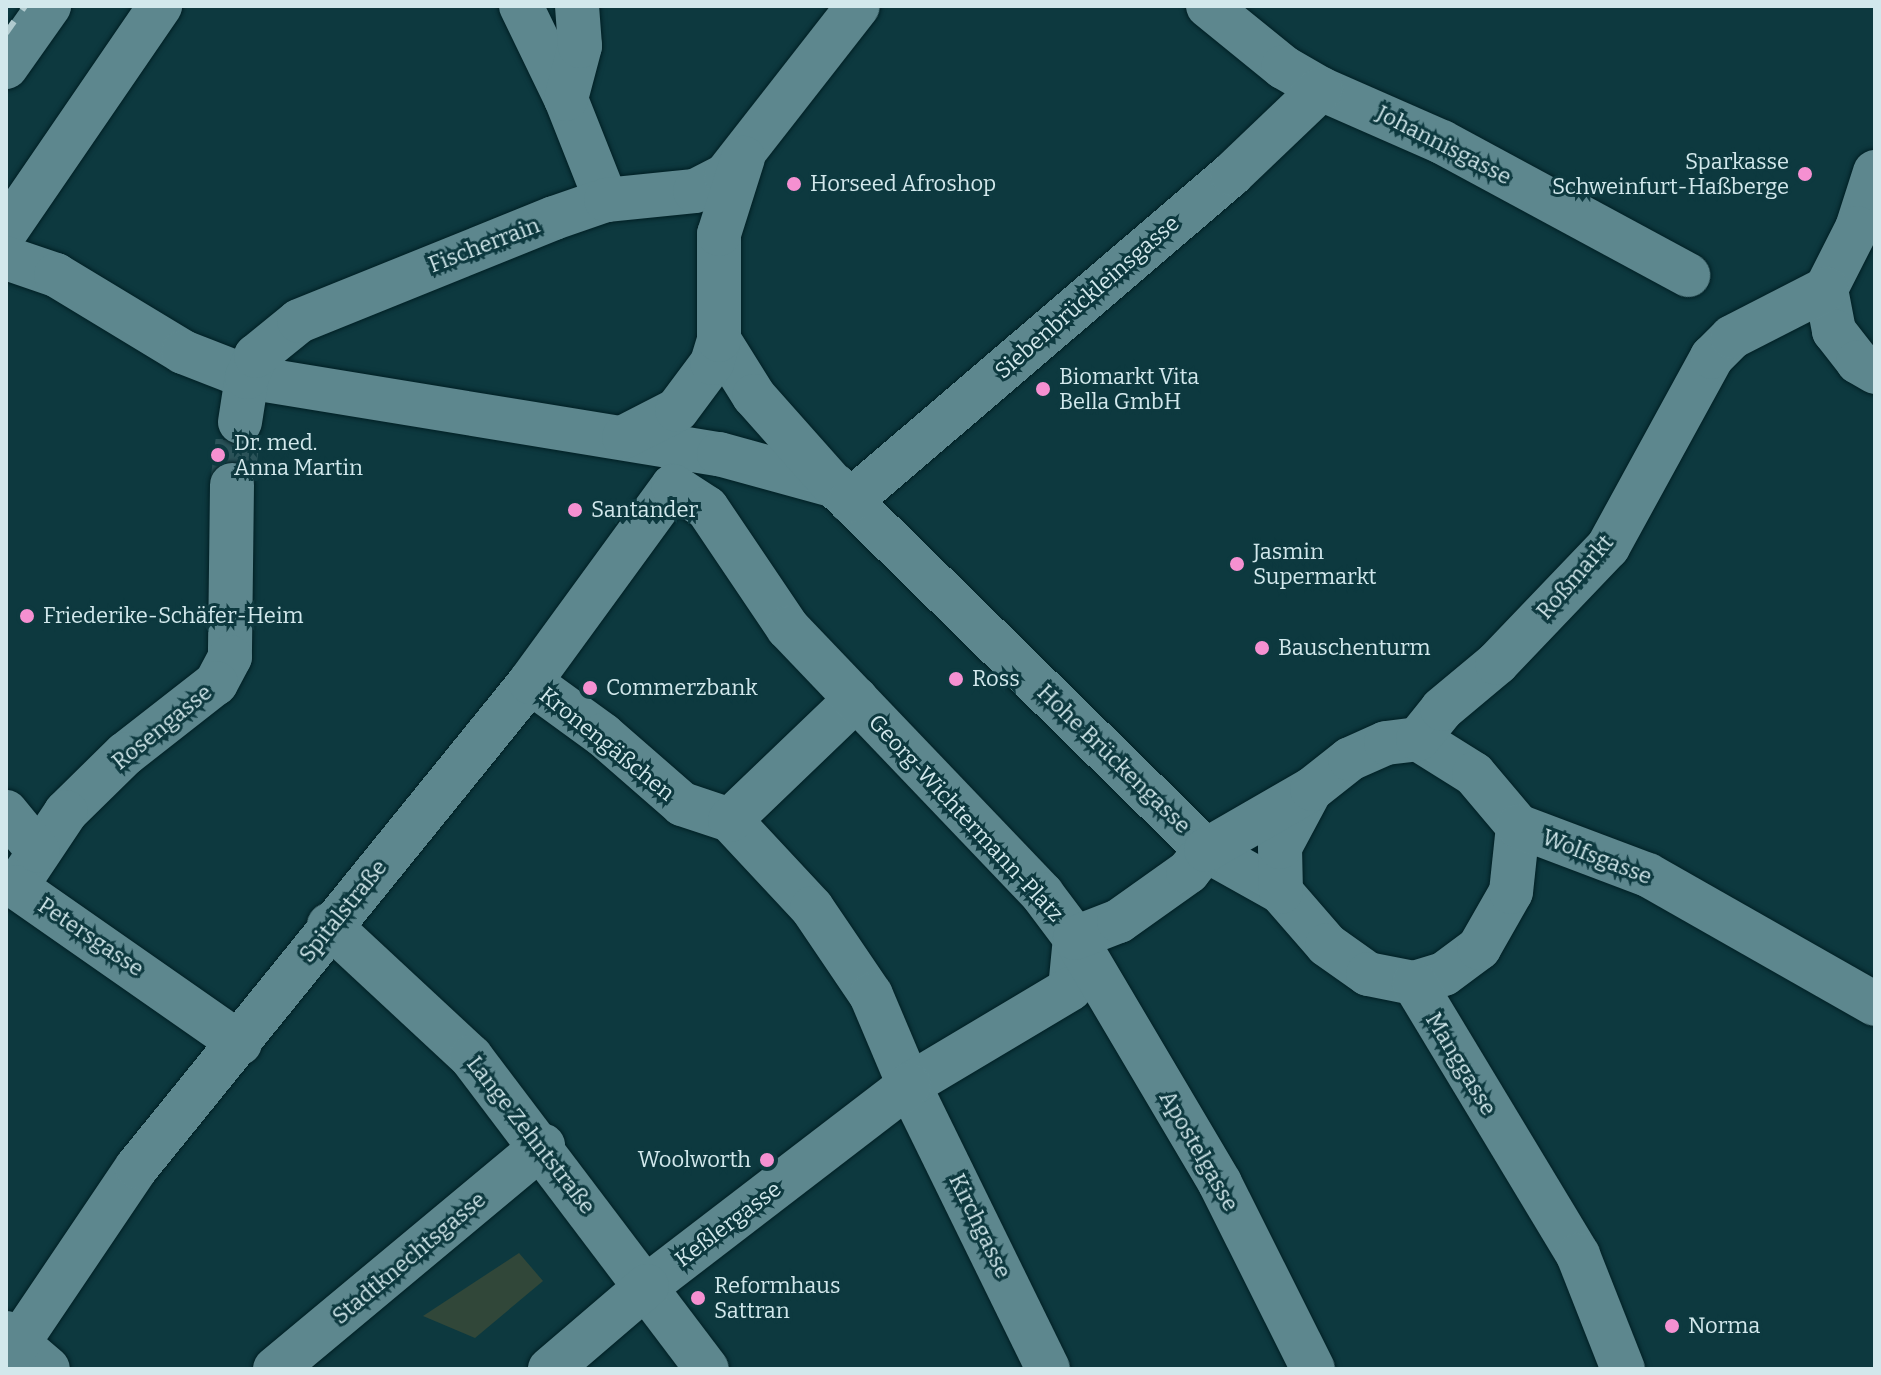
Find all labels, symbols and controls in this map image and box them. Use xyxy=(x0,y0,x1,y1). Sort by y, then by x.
street label: Johannisgasse xyxy=(1372,100,1516,190)
place label: Sparkasse Schweinfurt-Haßberge xyxy=(1552,148,1789,200)
marker: Sparkasse Schweinfurt-Haßberge xyxy=(1796,165,1814,183)
place label: Horseed Afroshop xyxy=(810,171,996,197)
marker: Horseed Afroshop xyxy=(785,175,803,193)
street label: Siebenbrückleinsgasse xyxy=(990,210,1184,384)
street label: Fischerrain xyxy=(425,212,543,278)
place label: Biomarkt Vita Bella GmbH xyxy=(1059,363,1199,414)
marker: Biomarkt Vita Bella GmbH xyxy=(1034,380,1052,398)
place label: Dr. med. Anna Martin xyxy=(234,429,363,480)
marker: Dr. med. Anna Martin xyxy=(209,446,227,464)
place label: Santander xyxy=(591,497,698,523)
marker: Santander xyxy=(566,501,584,519)
street label: Roßmarkt xyxy=(1531,529,1619,625)
place label: Jasmin Supermarkt xyxy=(1253,538,1376,590)
marker: Jasmin Supermarkt xyxy=(1228,555,1246,573)
place label: Friederike-Schäfer-Heim xyxy=(43,603,303,629)
marker: Friederike-Schäfer-Heim xyxy=(18,607,36,625)
place label: Bauschenturm xyxy=(1278,635,1430,661)
marker: Bauschenturm xyxy=(1253,639,1271,657)
place label: Ross xyxy=(972,666,1020,692)
marker: Ross xyxy=(947,670,965,688)
place label: Commerzbank xyxy=(606,675,758,701)
street label: Rosengasse xyxy=(107,679,217,775)
marker: Commerzbank xyxy=(581,679,599,697)
street label: Hohe Brückengasse xyxy=(1032,679,1196,839)
street label: Kronengäßchen xyxy=(534,682,680,806)
street label: Georg-Wichtermann-Platz xyxy=(863,709,1069,927)
street label: Wolfsgasse xyxy=(1538,824,1656,890)
street label: Spitalstraße xyxy=(294,855,392,967)
street label: Petersgasse xyxy=(33,892,149,982)
street label: Manggasse xyxy=(1420,1008,1502,1120)
street label: Lange Zehntstraße xyxy=(461,1051,601,1219)
street label: Apostelgasse xyxy=(1154,1086,1244,1216)
place label: Woolworth xyxy=(638,1147,751,1173)
marker: Woolworth xyxy=(758,1151,776,1169)
street label: Kirchgasse xyxy=(943,1170,1017,1282)
street label: Keßlergasse xyxy=(670,1176,786,1272)
street label: Stadtknechtsgasse xyxy=(327,1186,491,1330)
place label: Reformhaus Sattran xyxy=(714,1272,840,1324)
marker: Reformhaus Sattran xyxy=(689,1289,707,1307)
place label: Norma xyxy=(1688,1313,1760,1339)
marker: Norma xyxy=(1663,1317,1681,1335)

